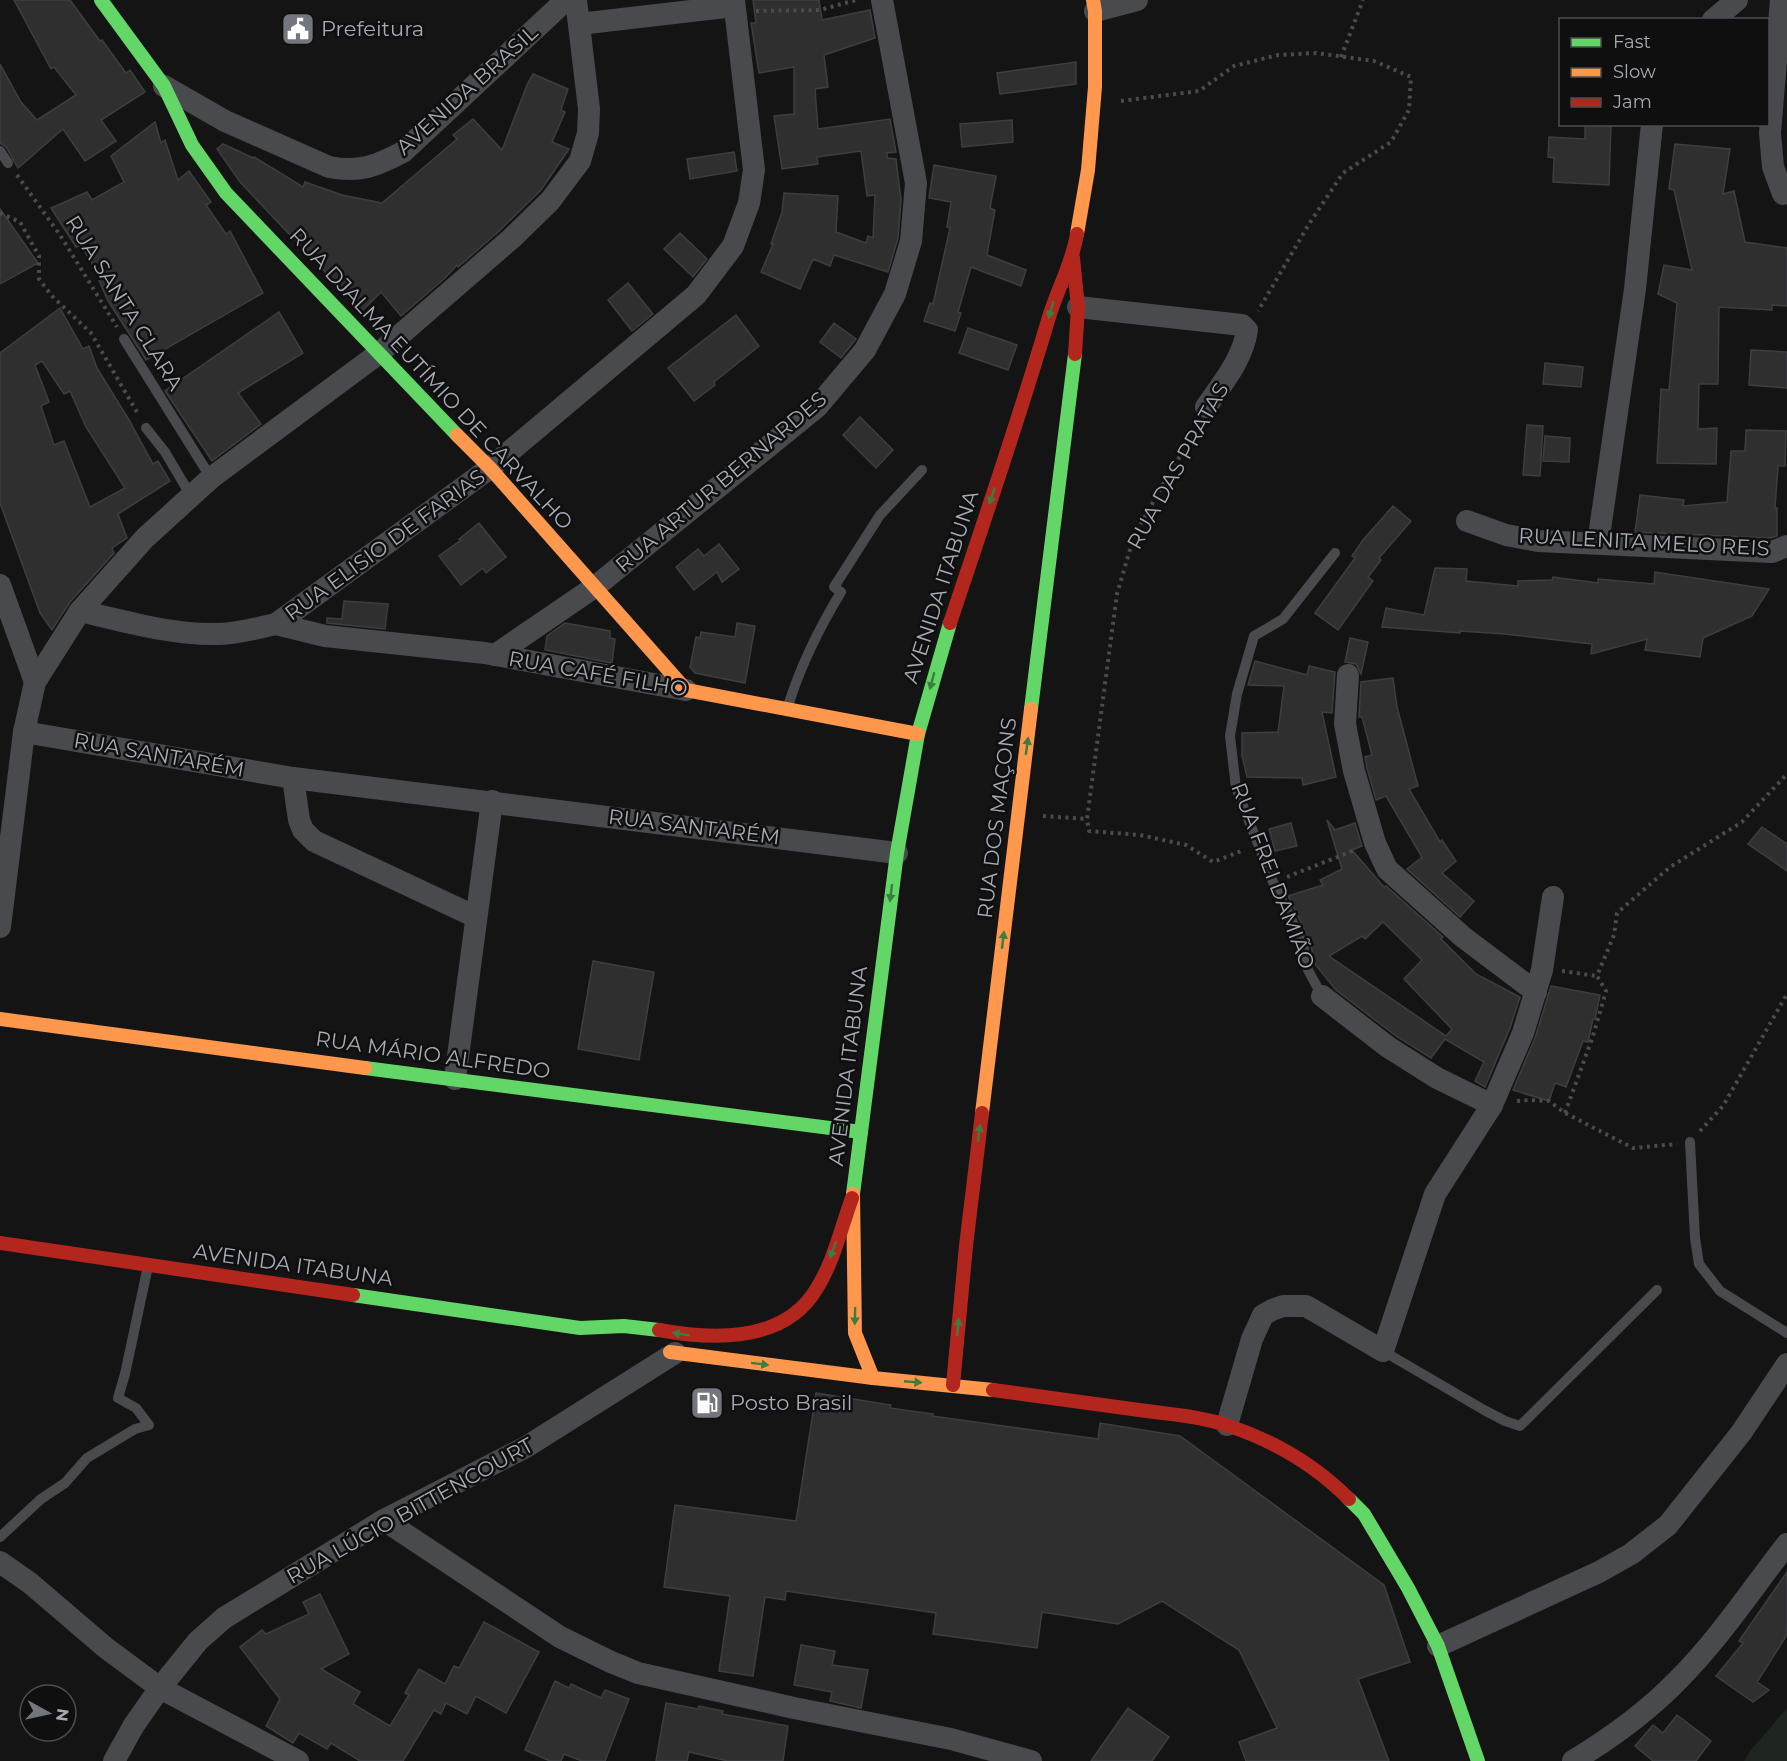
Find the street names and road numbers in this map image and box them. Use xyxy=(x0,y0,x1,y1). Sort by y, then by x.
street label: AVENIDA BRASIL xyxy=(391,19,543,160)
street label: RUA SANTA CLARA xyxy=(60,211,189,396)
street label: RUA DJALMA EUTÍMIO DE CARVALHO xyxy=(285,223,578,535)
street label: RUA DAS PRATAS xyxy=(1121,378,1234,553)
street label: RUA ARTUR BERNARDES xyxy=(610,386,831,577)
street label: RUA ELISIO DE FARIAS xyxy=(280,464,490,626)
street label: AVENIDA ITABUNA xyxy=(898,486,984,686)
street label: RUA LENITA MELO REIS xyxy=(1518,522,1770,561)
street label: RUA CAFÉ FILHO xyxy=(507,645,689,702)
street label: RUA DOS MAÇONS xyxy=(972,716,1021,920)
street label: RUA SANTARÉM xyxy=(72,727,246,782)
street label: RUA FREI DAMIÃO xyxy=(1226,779,1321,972)
street label: RUA SANTARÉM xyxy=(607,804,781,849)
street label: AVENIDA ITABUNA xyxy=(823,964,872,1167)
street label: RUA MÁRIO ALFREDO xyxy=(314,1026,552,1083)
street label: AVENIDA ITABUNA xyxy=(192,1238,395,1291)
street label: RUA LÚCIO BITTENCOURT xyxy=(282,1432,537,1589)

